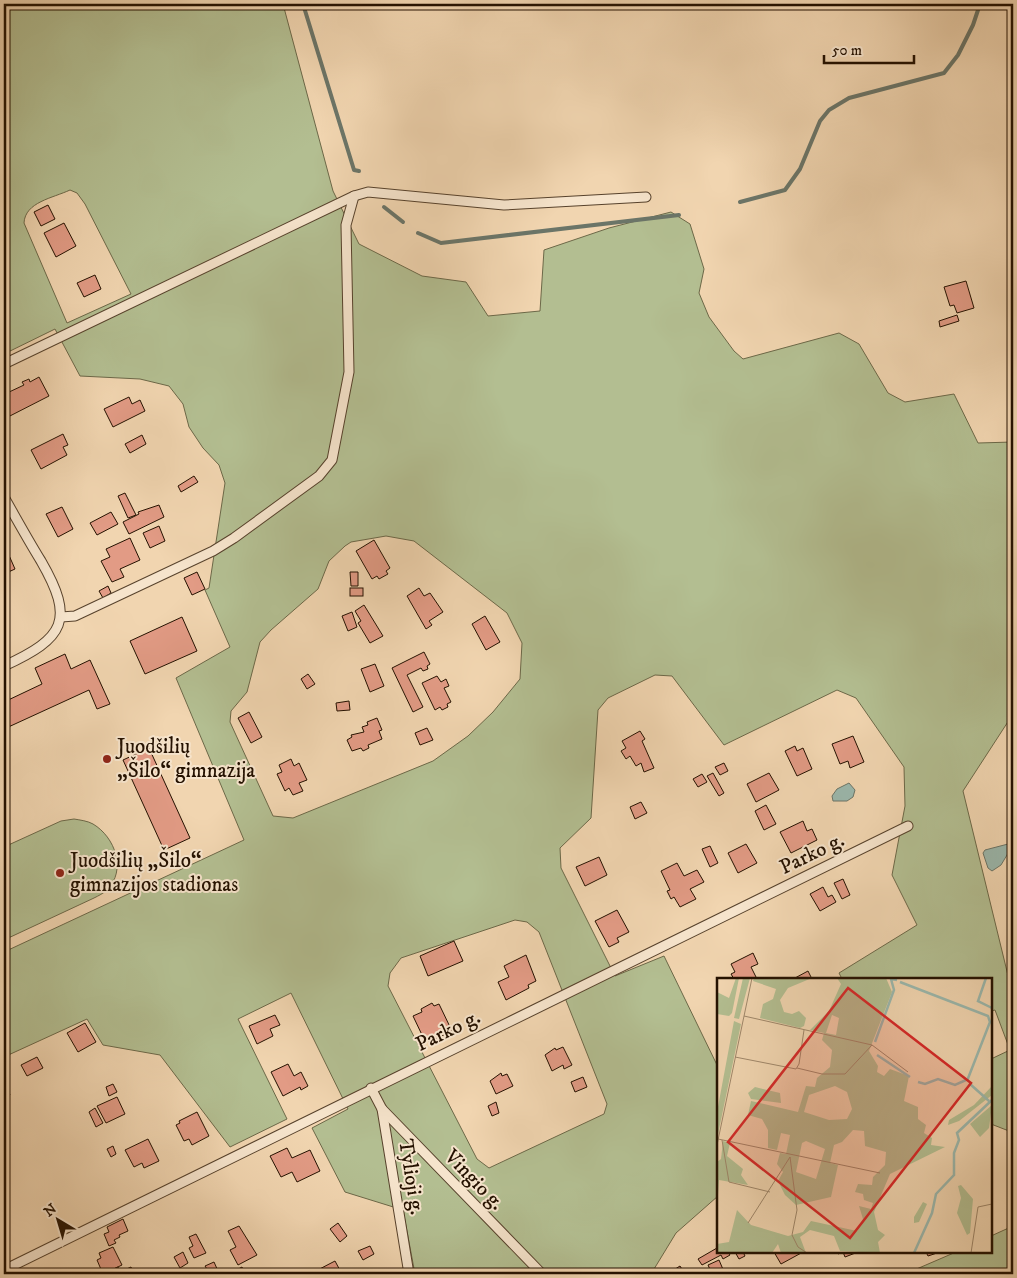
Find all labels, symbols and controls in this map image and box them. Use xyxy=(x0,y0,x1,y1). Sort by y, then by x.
scale bar xyxy=(824,32,914,64)
text: 50 m xyxy=(832,41,862,60)
place label: Juodšilių „Šilo“ gimnazija xyxy=(115,734,255,784)
marker: Juodšilių „Šilo“ gimnazija xyxy=(101,753,113,765)
street label: Parko g. xyxy=(775,827,849,881)
place label: Juodšilių „Šilo“ gimnazijos stadionas xyxy=(68,846,238,898)
marker: Juodšilių „Šilo“ gimnazijos stadionas xyxy=(54,867,66,879)
inset map xyxy=(717,978,992,1253)
street label: Parko g. xyxy=(411,1004,485,1058)
street label: Tylioji g. xyxy=(392,1137,430,1217)
street label: Vingio g. xyxy=(438,1143,509,1216)
north arrow xyxy=(32,1196,82,1246)
text: N xyxy=(41,1200,61,1221)

